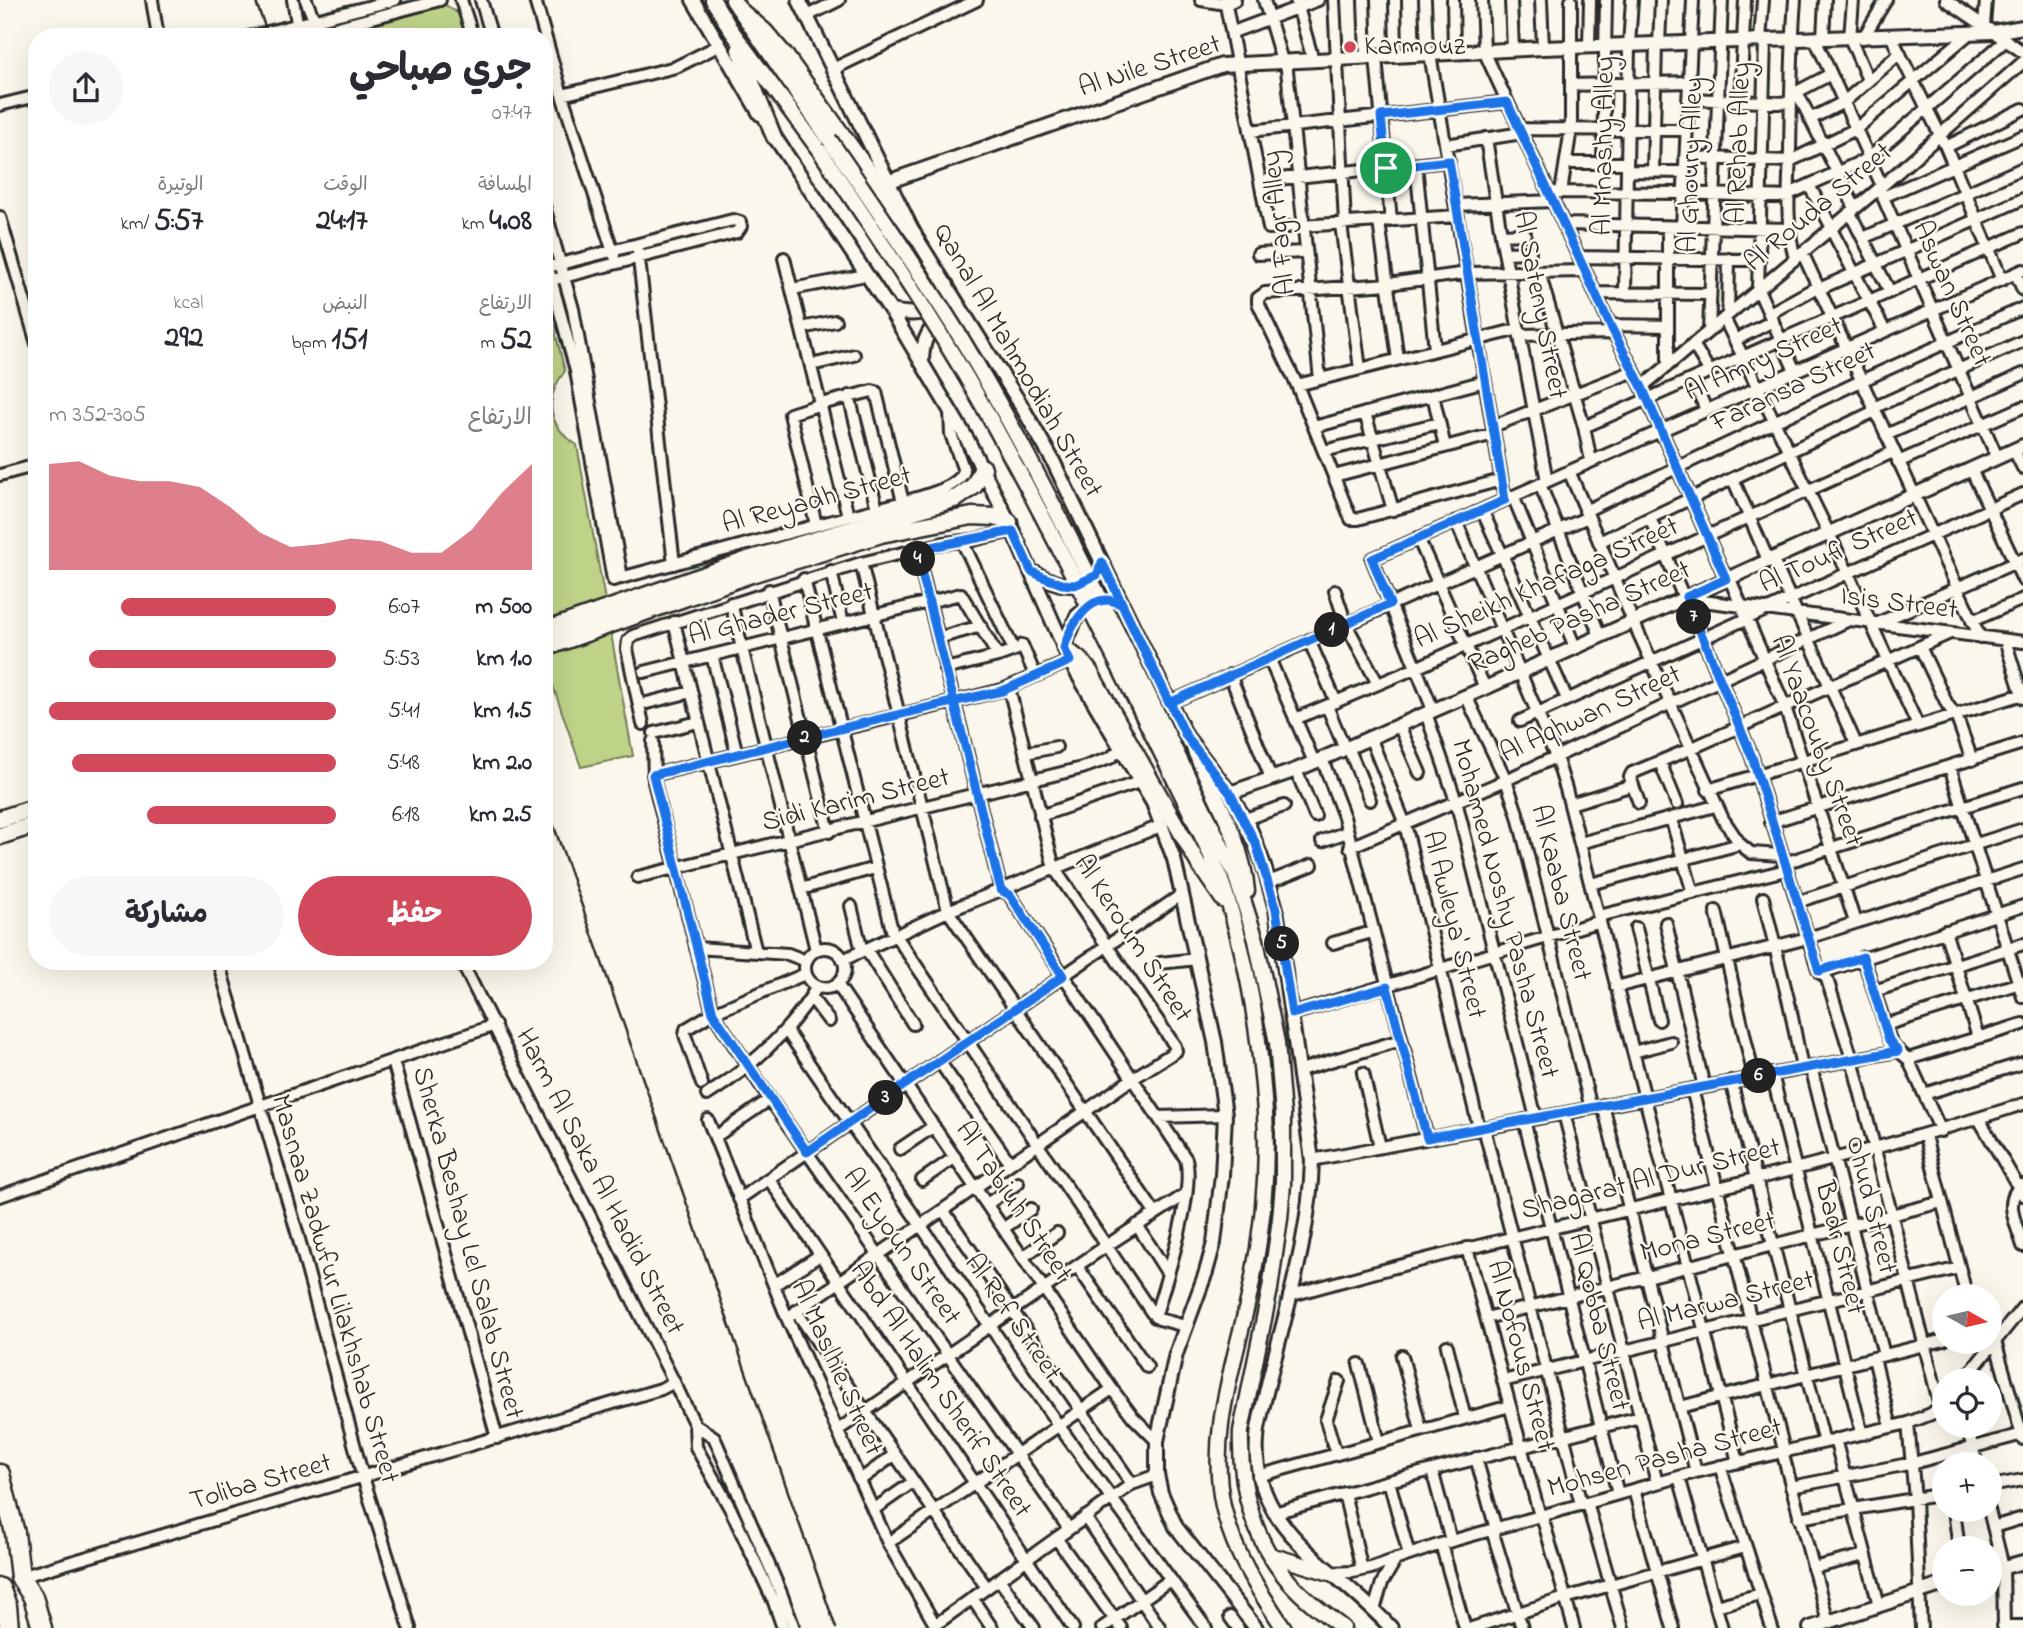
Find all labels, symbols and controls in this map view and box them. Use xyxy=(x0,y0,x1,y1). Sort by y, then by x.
street label: Al Nile Street xyxy=(1073,25,1227,109)
place label: Karmouz xyxy=(1364,27,1466,68)
marker: Karmouz xyxy=(1342,39,1358,55)
text: جري صباحي xyxy=(349,43,532,99)
button: share xyxy=(49,51,123,125)
street label: Al Mnashy Alley xyxy=(1583,56,1627,236)
street label: Al Rehab Alley xyxy=(1717,61,1763,225)
street label: Al Ghoury Alley xyxy=(1668,76,1716,254)
text: 07:47 xyxy=(492,97,532,130)
street label: Al Rouda Street xyxy=(1736,133,1902,283)
pin xyxy=(1356,138,1416,198)
street label: Al Fagr Alley xyxy=(1252,149,1308,297)
icon: arrive xyxy=(1367,149,1405,187)
text: الوتيرة xyxy=(157,172,203,199)
text: الوقت xyxy=(323,172,368,199)
text: المسافة xyxy=(478,172,532,199)
text: 5:57 xyxy=(154,200,203,244)
text: 24:17 xyxy=(316,200,368,244)
text: 4.08 xyxy=(489,200,532,244)
street label: Al Sateny Street xyxy=(1501,207,1577,403)
text: /km xyxy=(120,211,154,238)
text: km xyxy=(461,211,489,238)
street label: Aswan Street xyxy=(1900,214,2002,374)
street label: Qanal Al Mahmodiah Street xyxy=(921,216,1113,506)
text: kcal xyxy=(173,290,203,317)
text: النبض xyxy=(322,291,368,318)
text: الارتفاع xyxy=(479,291,532,318)
street label: Al Amry Street xyxy=(1678,307,1850,413)
text: 292 xyxy=(164,317,203,361)
text: 151 xyxy=(331,319,368,363)
text: 52 xyxy=(500,319,532,363)
text: bpm xyxy=(292,330,331,357)
text: m xyxy=(480,330,500,357)
street label: Faransa Street xyxy=(1704,332,1883,445)
text: 305–352 m xyxy=(49,399,146,432)
text: الارتفاع xyxy=(468,402,532,435)
street label: Al Reyadh Street xyxy=(718,456,916,546)
street label: Al Toufi Street xyxy=(1753,499,1925,605)
street label: Al Sheikh Khafaga Street xyxy=(1408,507,1686,661)
pin: 4 xyxy=(900,542,936,576)
text: 4 xyxy=(914,545,921,572)
street label: Ragheb Pasha Street xyxy=(1462,551,1698,685)
street label: Al Ghader Street xyxy=(684,572,878,658)
street label: Isis Street xyxy=(1838,576,1960,632)
text: 6:07 xyxy=(389,591,420,624)
text: 500 m xyxy=(475,591,532,624)
pin: 7 xyxy=(1676,600,1712,634)
text: 7 xyxy=(1690,603,1697,630)
pin: 1 xyxy=(1314,612,1350,648)
text: 1 xyxy=(1328,616,1335,643)
street label: Al Yaacouby Street xyxy=(1759,629,1873,853)
text: 5:53 xyxy=(382,643,420,676)
text: 1.0 km xyxy=(476,643,532,676)
street label: Al Aqhwan Street xyxy=(1494,655,1688,775)
text: 5:41 xyxy=(388,695,420,728)
text: 1.5 km xyxy=(473,695,532,728)
pin: 2 xyxy=(788,720,822,756)
text: 2 xyxy=(800,724,809,751)
street label: Mohamed Noshy Pasha Street xyxy=(1439,735,1569,1083)
text: 5:48 xyxy=(387,747,420,780)
text: 2.0 km xyxy=(472,747,532,780)
street label: Sidi Karim Street xyxy=(758,758,954,844)
text: 6:18 xyxy=(392,799,420,832)
text: 2.5 km xyxy=(469,799,532,832)
street label: Al Kaaba Street xyxy=(1518,801,1602,985)
street label: Al Awleya' Street xyxy=(1410,827,1496,1023)
street label: Al Keroum Street xyxy=(1062,847,1202,1031)
button: مشاركة xyxy=(49,876,284,956)
button: حفظ xyxy=(298,876,532,956)
pin: 5 xyxy=(1264,926,1300,962)
text: 5 xyxy=(1276,930,1287,957)
street label: Harm Al Saka Al Hadid Street xyxy=(504,1021,694,1343)
pin: 6 xyxy=(1742,1058,1776,1094)
street label: Sherka Beshay Lel Salab Street xyxy=(400,1062,534,1424)
text: 6 xyxy=(1754,1062,1763,1089)
pin: 3 xyxy=(868,1080,903,1116)
text: 3 xyxy=(882,1084,889,1111)
street label: Masnaa Zadwfur Lilakhshab Street xyxy=(259,1090,409,1488)
street label: Al Tabiuh Street xyxy=(944,1113,1082,1291)
street label: Shagarat Al Dur Street xyxy=(1517,1128,1785,1232)
street label: Ohud Street xyxy=(1833,1132,1907,1278)
street label: Al Eyoun Street xyxy=(831,1160,971,1334)
street label: Badr Street xyxy=(1802,1176,1875,1319)
street label: Mona Street xyxy=(1636,1201,1780,1275)
street label: Al Qobba Street xyxy=(1556,1229,1640,1415)
street label: Al Ref Street xyxy=(953,1246,1071,1390)
street label: Abd Al Halim Sherif Street xyxy=(839,1253,1041,1527)
street label: Al Nofous Street xyxy=(1475,1256,1565,1456)
street label: Al Marwa Street xyxy=(1633,1260,1819,1344)
street label: Al Maslhie Street xyxy=(779,1274,893,1462)
north arrow xyxy=(1932,1284,2002,1354)
map controls xyxy=(1932,1284,2002,1606)
button: locate xyxy=(1932,1368,2002,1438)
street label: Mohsen Pasha Street xyxy=(1543,1408,1787,1510)
street label: Toliba Street xyxy=(185,1443,337,1523)
button: + xyxy=(1932,1452,2002,1522)
button: − xyxy=(1932,1536,2002,1606)

